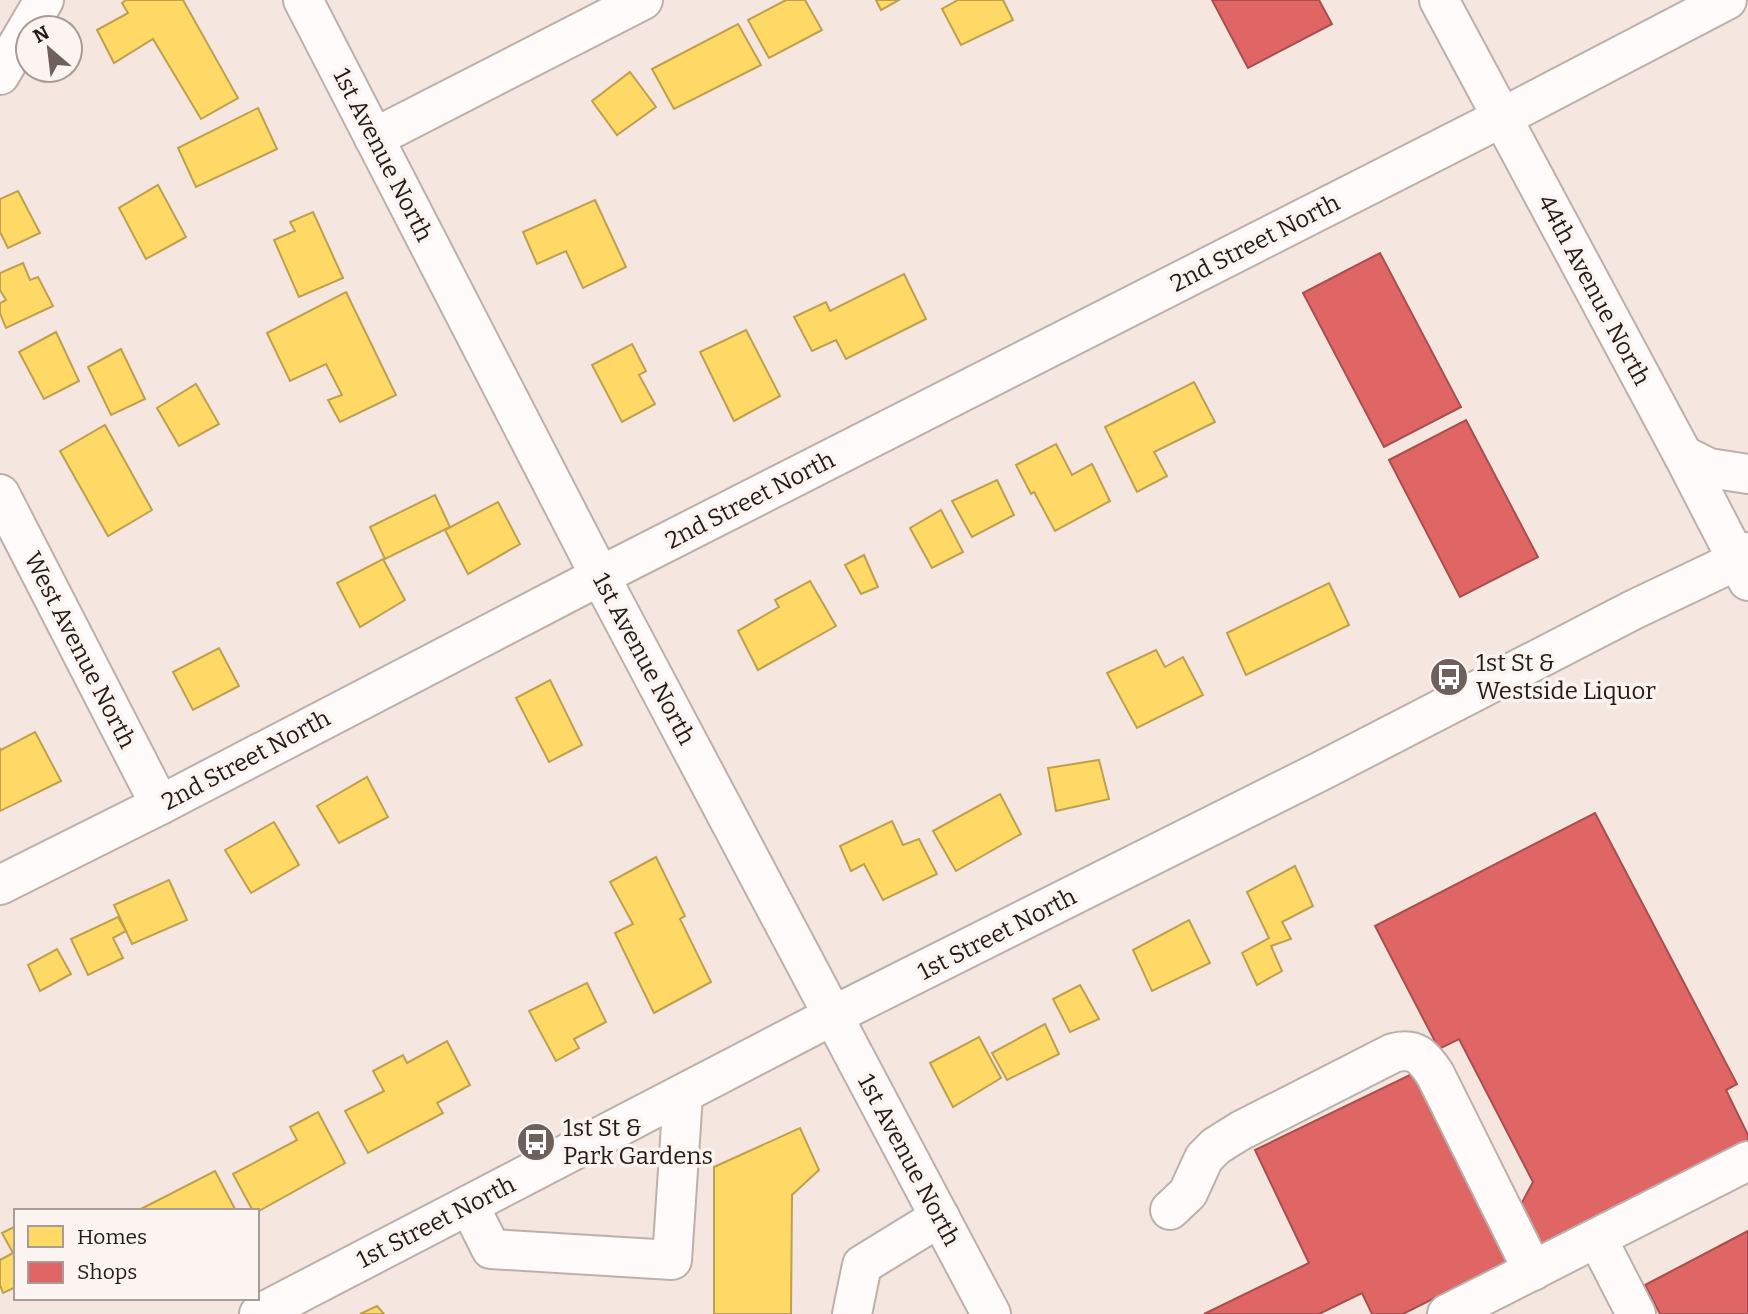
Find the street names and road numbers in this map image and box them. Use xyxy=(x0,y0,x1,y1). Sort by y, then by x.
street label: 1st Avenue North xyxy=(327,64,439,246)
street label: 2nd Street North xyxy=(1166,188,1344,298)
street label: 44th Avenue North xyxy=(1532,190,1656,390)
street label: 2nd Street North xyxy=(661,445,839,555)
street label: West Avenue North xyxy=(18,547,142,753)
street label: 1st Avenue North xyxy=(587,568,701,750)
street label: 2nd Street North xyxy=(157,704,335,816)
street label: 1st Street North xyxy=(913,882,1081,986)
street label: 1st Avenue North xyxy=(852,1069,966,1251)
street label: 1st Street North xyxy=(352,1170,520,1274)

